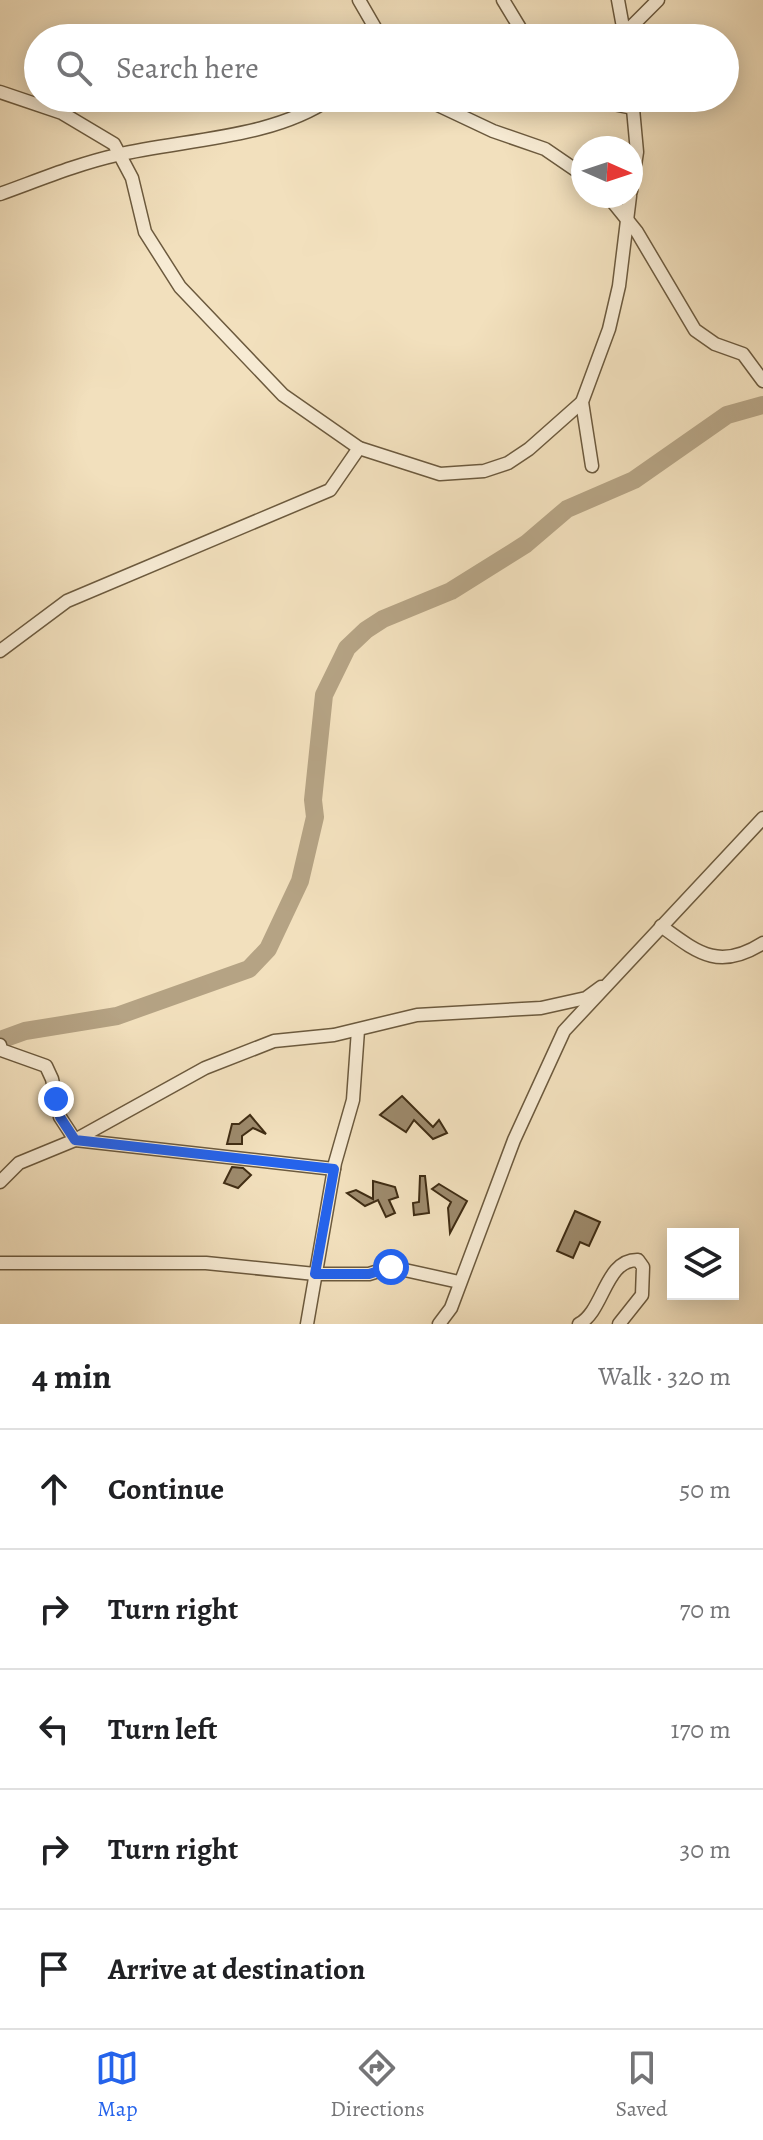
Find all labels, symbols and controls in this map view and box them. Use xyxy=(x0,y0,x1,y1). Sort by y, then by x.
search box xyxy=(24,24,739,112)
icon: search xyxy=(52,46,96,90)
text: Search here xyxy=(116,48,259,88)
north arrow xyxy=(571,136,643,208)
route end xyxy=(38,1081,74,1117)
map controls xyxy=(667,1228,739,1300)
button: layers xyxy=(667,1228,739,1300)
route start xyxy=(373,1249,409,1285)
text: 4 min xyxy=(32,1353,111,1400)
text: Walk · 320 m xyxy=(598,1359,731,1394)
icon: ahead xyxy=(32,1467,76,1511)
text: Continue xyxy=(108,1469,224,1509)
text: 50 m xyxy=(679,1472,731,1507)
icon: right xyxy=(32,1587,76,1631)
text: Turn right xyxy=(108,1589,238,1629)
text: 70 m xyxy=(679,1592,731,1627)
icon: left xyxy=(32,1707,76,1751)
text: Turn left xyxy=(108,1709,217,1749)
text: 170 m xyxy=(671,1712,731,1747)
icon: right xyxy=(32,1827,76,1871)
text: Turn right xyxy=(108,1829,238,1869)
text: 30 m xyxy=(680,1832,731,1867)
icon: arrive xyxy=(32,1947,76,1991)
text: Arrive at destination xyxy=(108,1949,365,1989)
tab: Map xyxy=(95,2046,139,2124)
tab: Directions xyxy=(330,2046,425,2124)
tab: Saved xyxy=(615,2046,668,2124)

